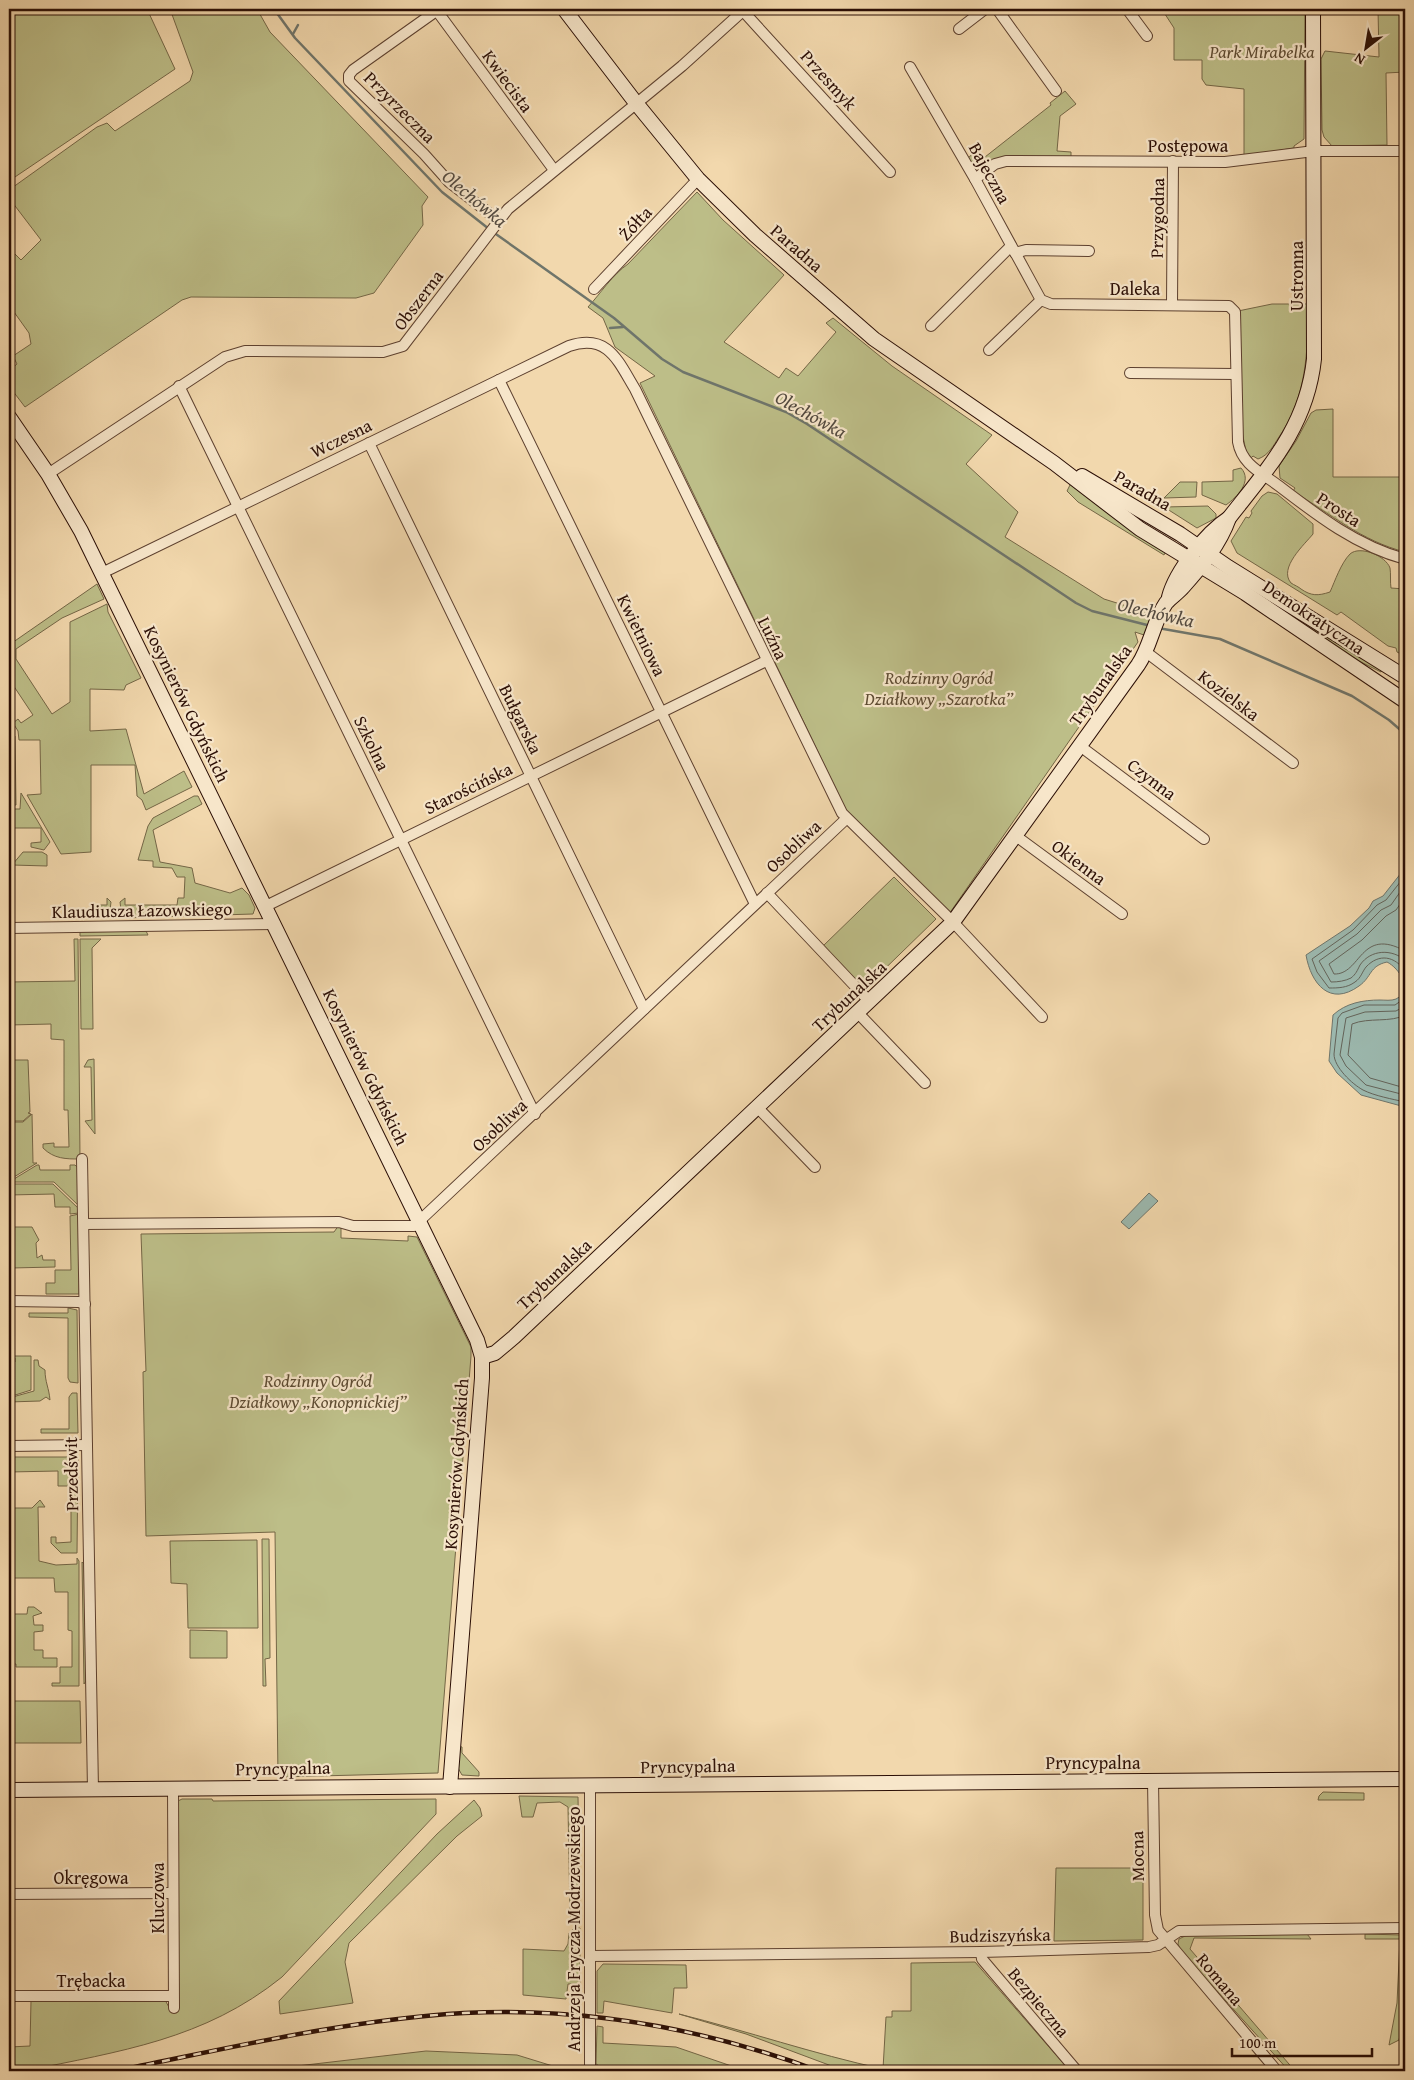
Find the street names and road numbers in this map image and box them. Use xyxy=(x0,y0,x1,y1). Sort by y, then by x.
street label: Kwiecista xyxy=(476,44,540,118)
street label: Przesmyk xyxy=(794,44,864,117)
street label: Przyrzeczna xyxy=(358,65,442,149)
street label: Postępowa xyxy=(1148,132,1229,159)
street label: Bajeczna xyxy=(962,137,1018,209)
street label: Przygodna xyxy=(1143,177,1171,258)
street label: Żółta xyxy=(612,199,658,246)
street label: Paradna xyxy=(765,217,830,279)
street label: Ustronna xyxy=(1283,240,1310,311)
street label: Obszerna xyxy=(386,264,450,336)
street label: Daleka xyxy=(1110,275,1161,302)
street label: Wczesna xyxy=(306,411,377,464)
street label: Paradna xyxy=(1109,463,1177,517)
street label: Prosta xyxy=(1312,485,1367,534)
street label: Demokratyczna xyxy=(1258,573,1371,661)
street label: Kwietniowa xyxy=(610,589,674,681)
street label: Luźna xyxy=(751,612,795,665)
street label: Kosynierów Gdyńskich xyxy=(137,621,237,787)
street label: Trybunalska xyxy=(1062,638,1138,731)
street label: Kozielska xyxy=(1192,663,1266,727)
street label: Bułgarska xyxy=(492,679,550,759)
street label: Szkolna xyxy=(347,711,397,776)
street label: Czynna xyxy=(1122,752,1183,807)
street label: Starościńska xyxy=(419,755,517,821)
street label: Osobliwa xyxy=(759,813,827,879)
street label: Okienna xyxy=(1046,832,1112,892)
street label: Klaudiusza Łazowskiego xyxy=(51,895,233,925)
street label: Trybunalska xyxy=(805,954,893,1038)
street label: Kosynierów Gdyńskich xyxy=(316,984,416,1150)
street label: Osobliwa xyxy=(465,1092,533,1158)
street label: Trybunalska xyxy=(510,1232,598,1316)
street label: Kosynierów Gdyńskich xyxy=(437,1378,475,1550)
street label: Przedświt xyxy=(57,1436,85,1511)
street label: Pryncypalna xyxy=(1045,1749,1141,1776)
street label: Pryncypalna xyxy=(640,1752,736,1780)
street label: Pryncypalna xyxy=(235,1754,331,1782)
street label: Andrzeja Frycza-Modrzewskiego xyxy=(560,1806,587,2052)
street label: Mocna xyxy=(1123,1830,1151,1882)
street label: Kluczowa xyxy=(144,1862,171,1934)
street label: Okręgowa xyxy=(54,1864,129,1891)
street label: Budziszyńska xyxy=(949,1921,1051,1949)
street label: Romana xyxy=(1190,1947,1250,2012)
street label: Bezpieczna xyxy=(1002,1961,1077,2043)
street label: Trębacka xyxy=(56,1967,126,1994)

